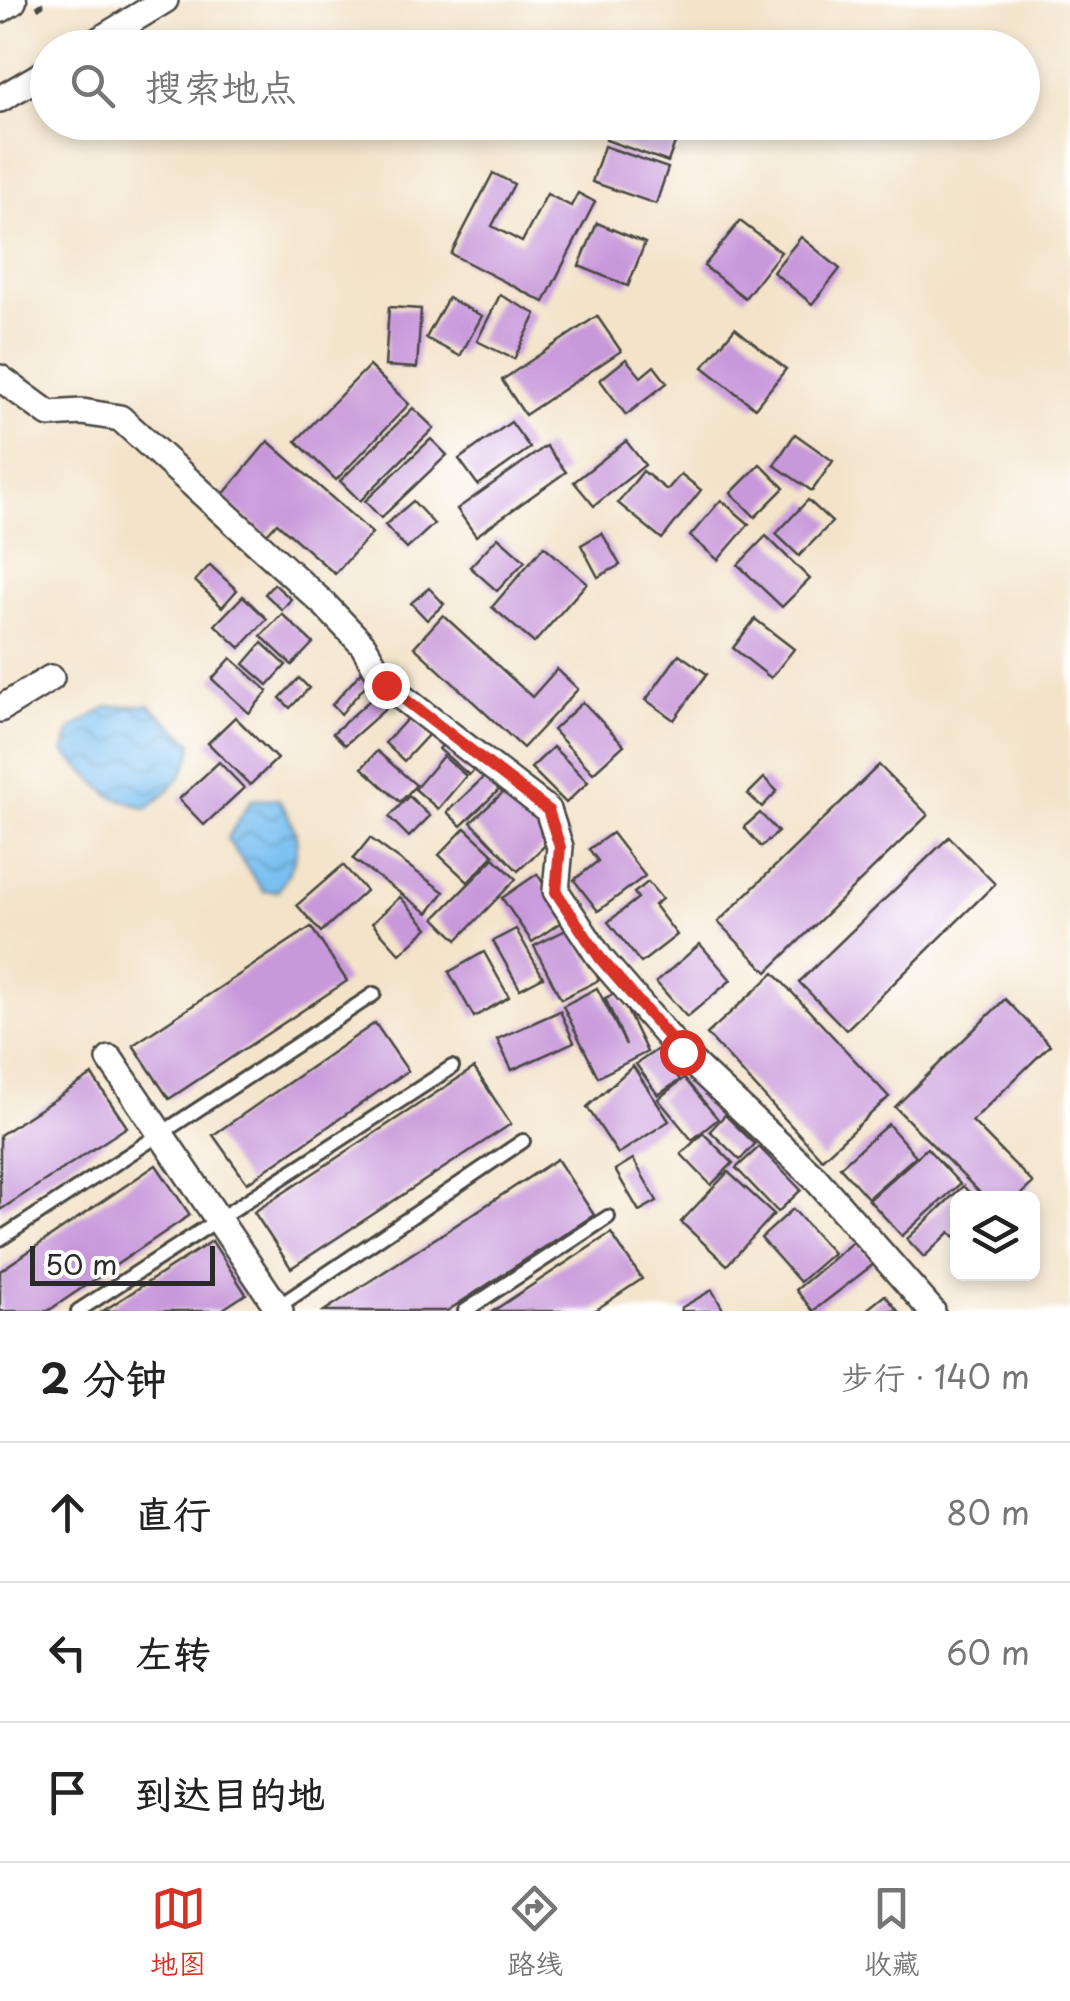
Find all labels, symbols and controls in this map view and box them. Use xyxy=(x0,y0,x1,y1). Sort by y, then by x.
search box xyxy=(30,30,1040,140)
text: 搜索地点 xyxy=(145,57,297,114)
icon: search xyxy=(65,58,120,113)
route end xyxy=(364,663,410,709)
route start xyxy=(660,1030,706,1076)
map controls xyxy=(950,1191,1040,1281)
button: layers xyxy=(950,1191,1040,1281)
scale bar xyxy=(30,1241,215,1286)
text: 50 m xyxy=(45,1242,118,1285)
text: 2 分钟 xyxy=(40,1345,167,1408)
text: 步行 · 140 m xyxy=(841,1352,1030,1400)
text: 直行 xyxy=(135,1484,211,1541)
icon: ahead xyxy=(40,1485,95,1540)
text: 80 m xyxy=(946,1488,1030,1536)
text: 左转 xyxy=(135,1624,211,1681)
icon: left xyxy=(40,1625,95,1680)
text: 60 m xyxy=(946,1628,1030,1676)
text: 到达目的地 xyxy=(135,1764,325,1821)
icon: arrive xyxy=(40,1765,95,1820)
tab: 地图 xyxy=(150,1881,206,1984)
tab: 路线 xyxy=(507,1881,563,1984)
tab: 收藏 xyxy=(864,1881,920,1984)

